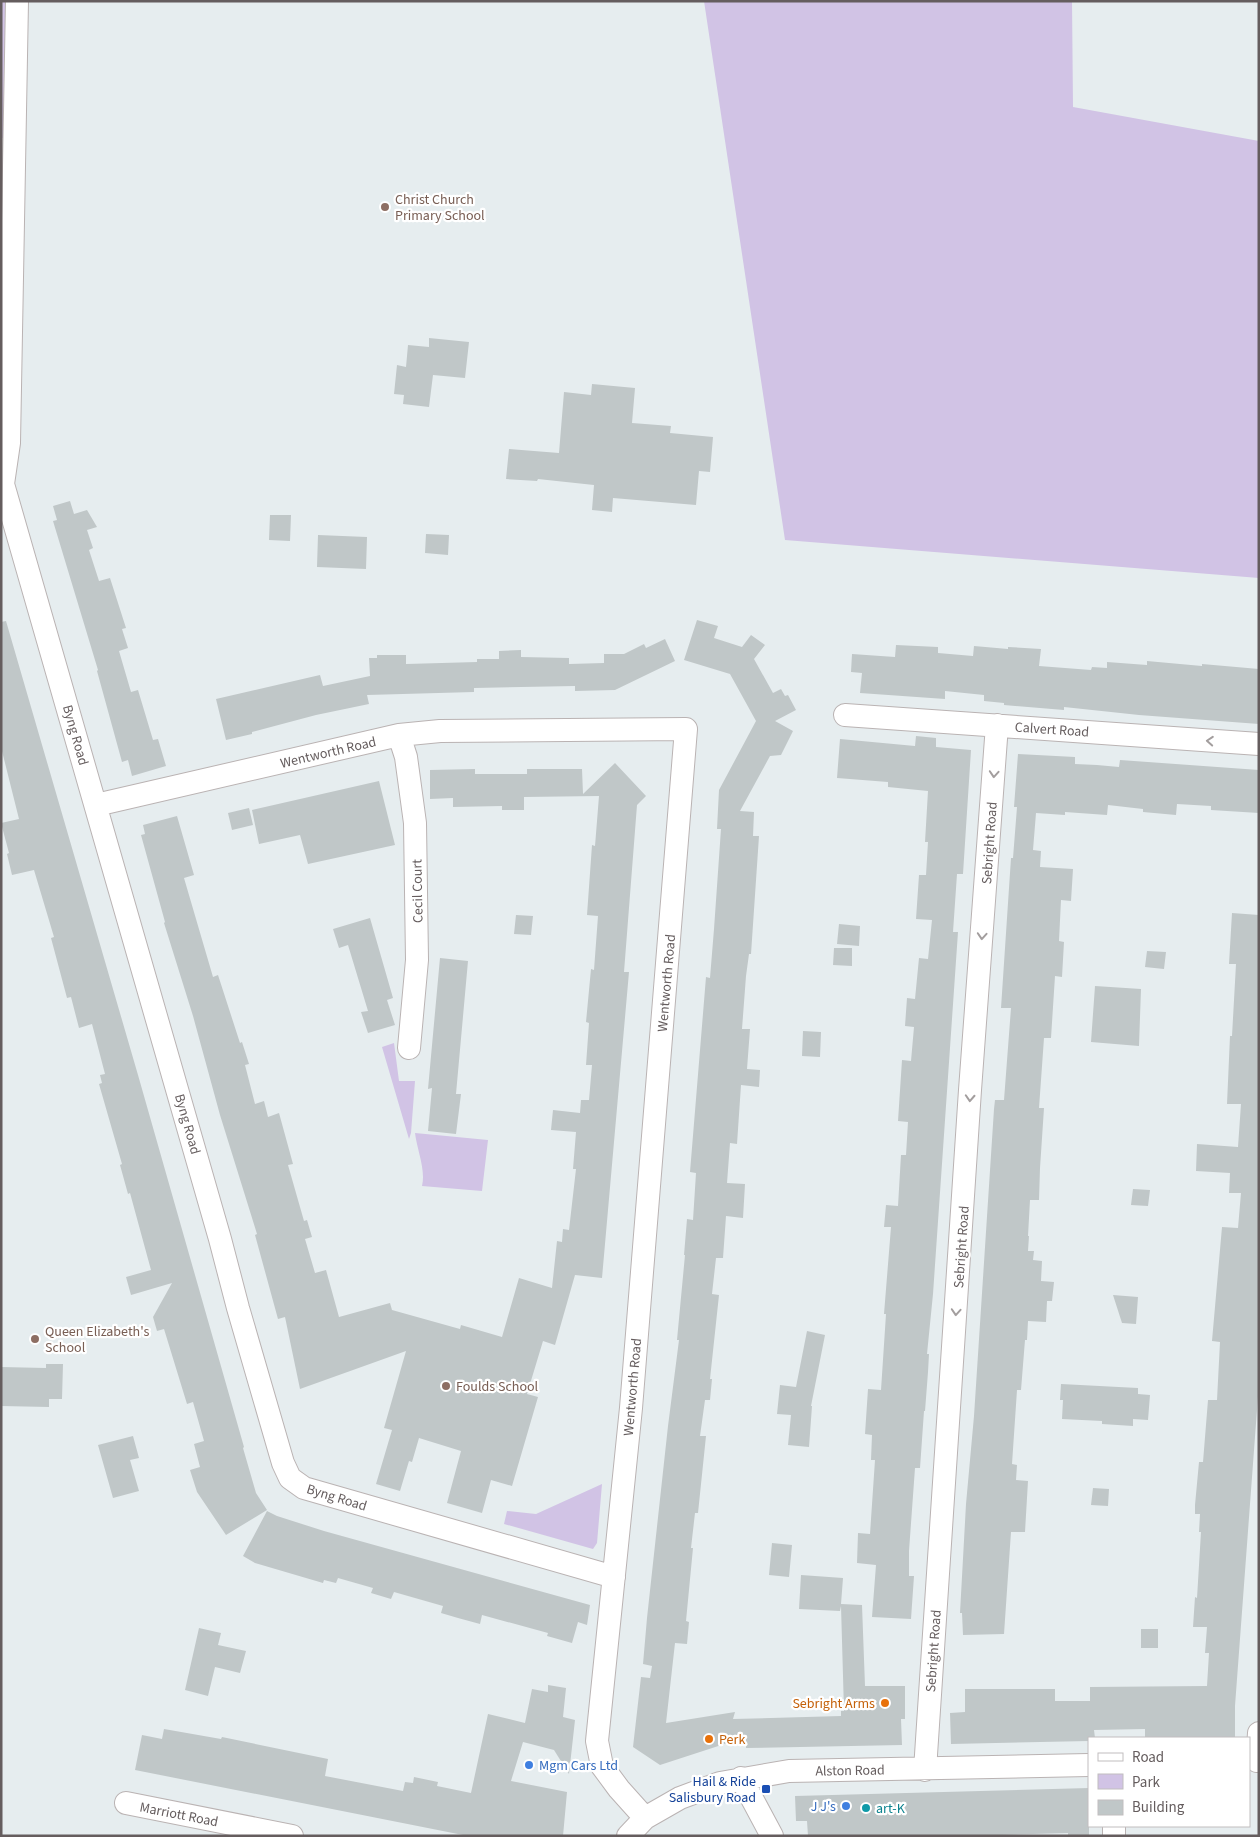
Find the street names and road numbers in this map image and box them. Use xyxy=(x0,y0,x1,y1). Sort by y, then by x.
street label: Byng Road xyxy=(57,703,93,768)
street label: Calvert Road xyxy=(1014,717,1090,743)
street label: Wentworth Road xyxy=(278,732,378,774)
street label: Sebright Road xyxy=(977,801,1003,885)
street label: Cecil Court xyxy=(407,859,429,923)
street label: Wentworth Road xyxy=(653,933,681,1033)
street label: Byng Road xyxy=(169,1092,205,1157)
street label: Sebright Road xyxy=(949,1205,975,1289)
street label: Wentworth Road xyxy=(619,1337,647,1437)
street label: Byng Road xyxy=(304,1479,369,1517)
street label: Sebright Road xyxy=(921,1609,947,1693)
street label: Alston Road xyxy=(815,1760,885,1782)
street label: Marriott Road xyxy=(138,1798,220,1832)

